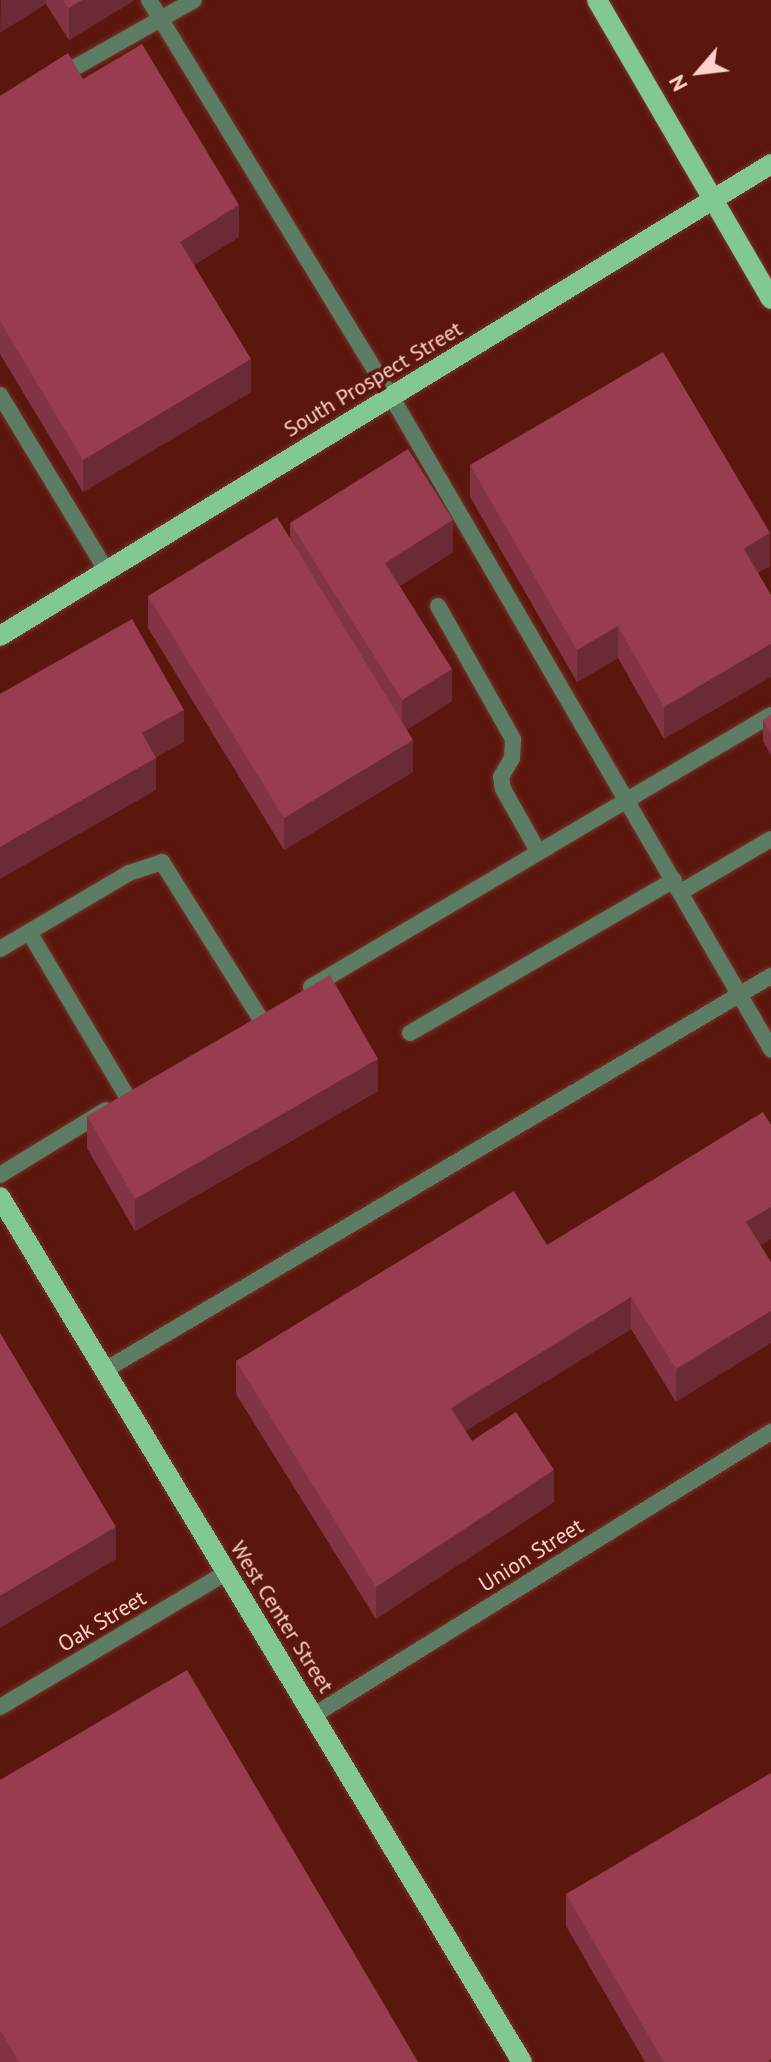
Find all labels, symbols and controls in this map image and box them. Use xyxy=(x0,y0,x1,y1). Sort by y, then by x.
north arrow xyxy=(659,32,739,112)
text: N xyxy=(662,70,694,96)
street label: South Prospect Street xyxy=(279,315,467,443)
street label: Union Street xyxy=(474,1512,588,1598)
street label: West Center Street xyxy=(225,1536,339,1698)
street label: Oak Street xyxy=(53,1584,151,1658)

